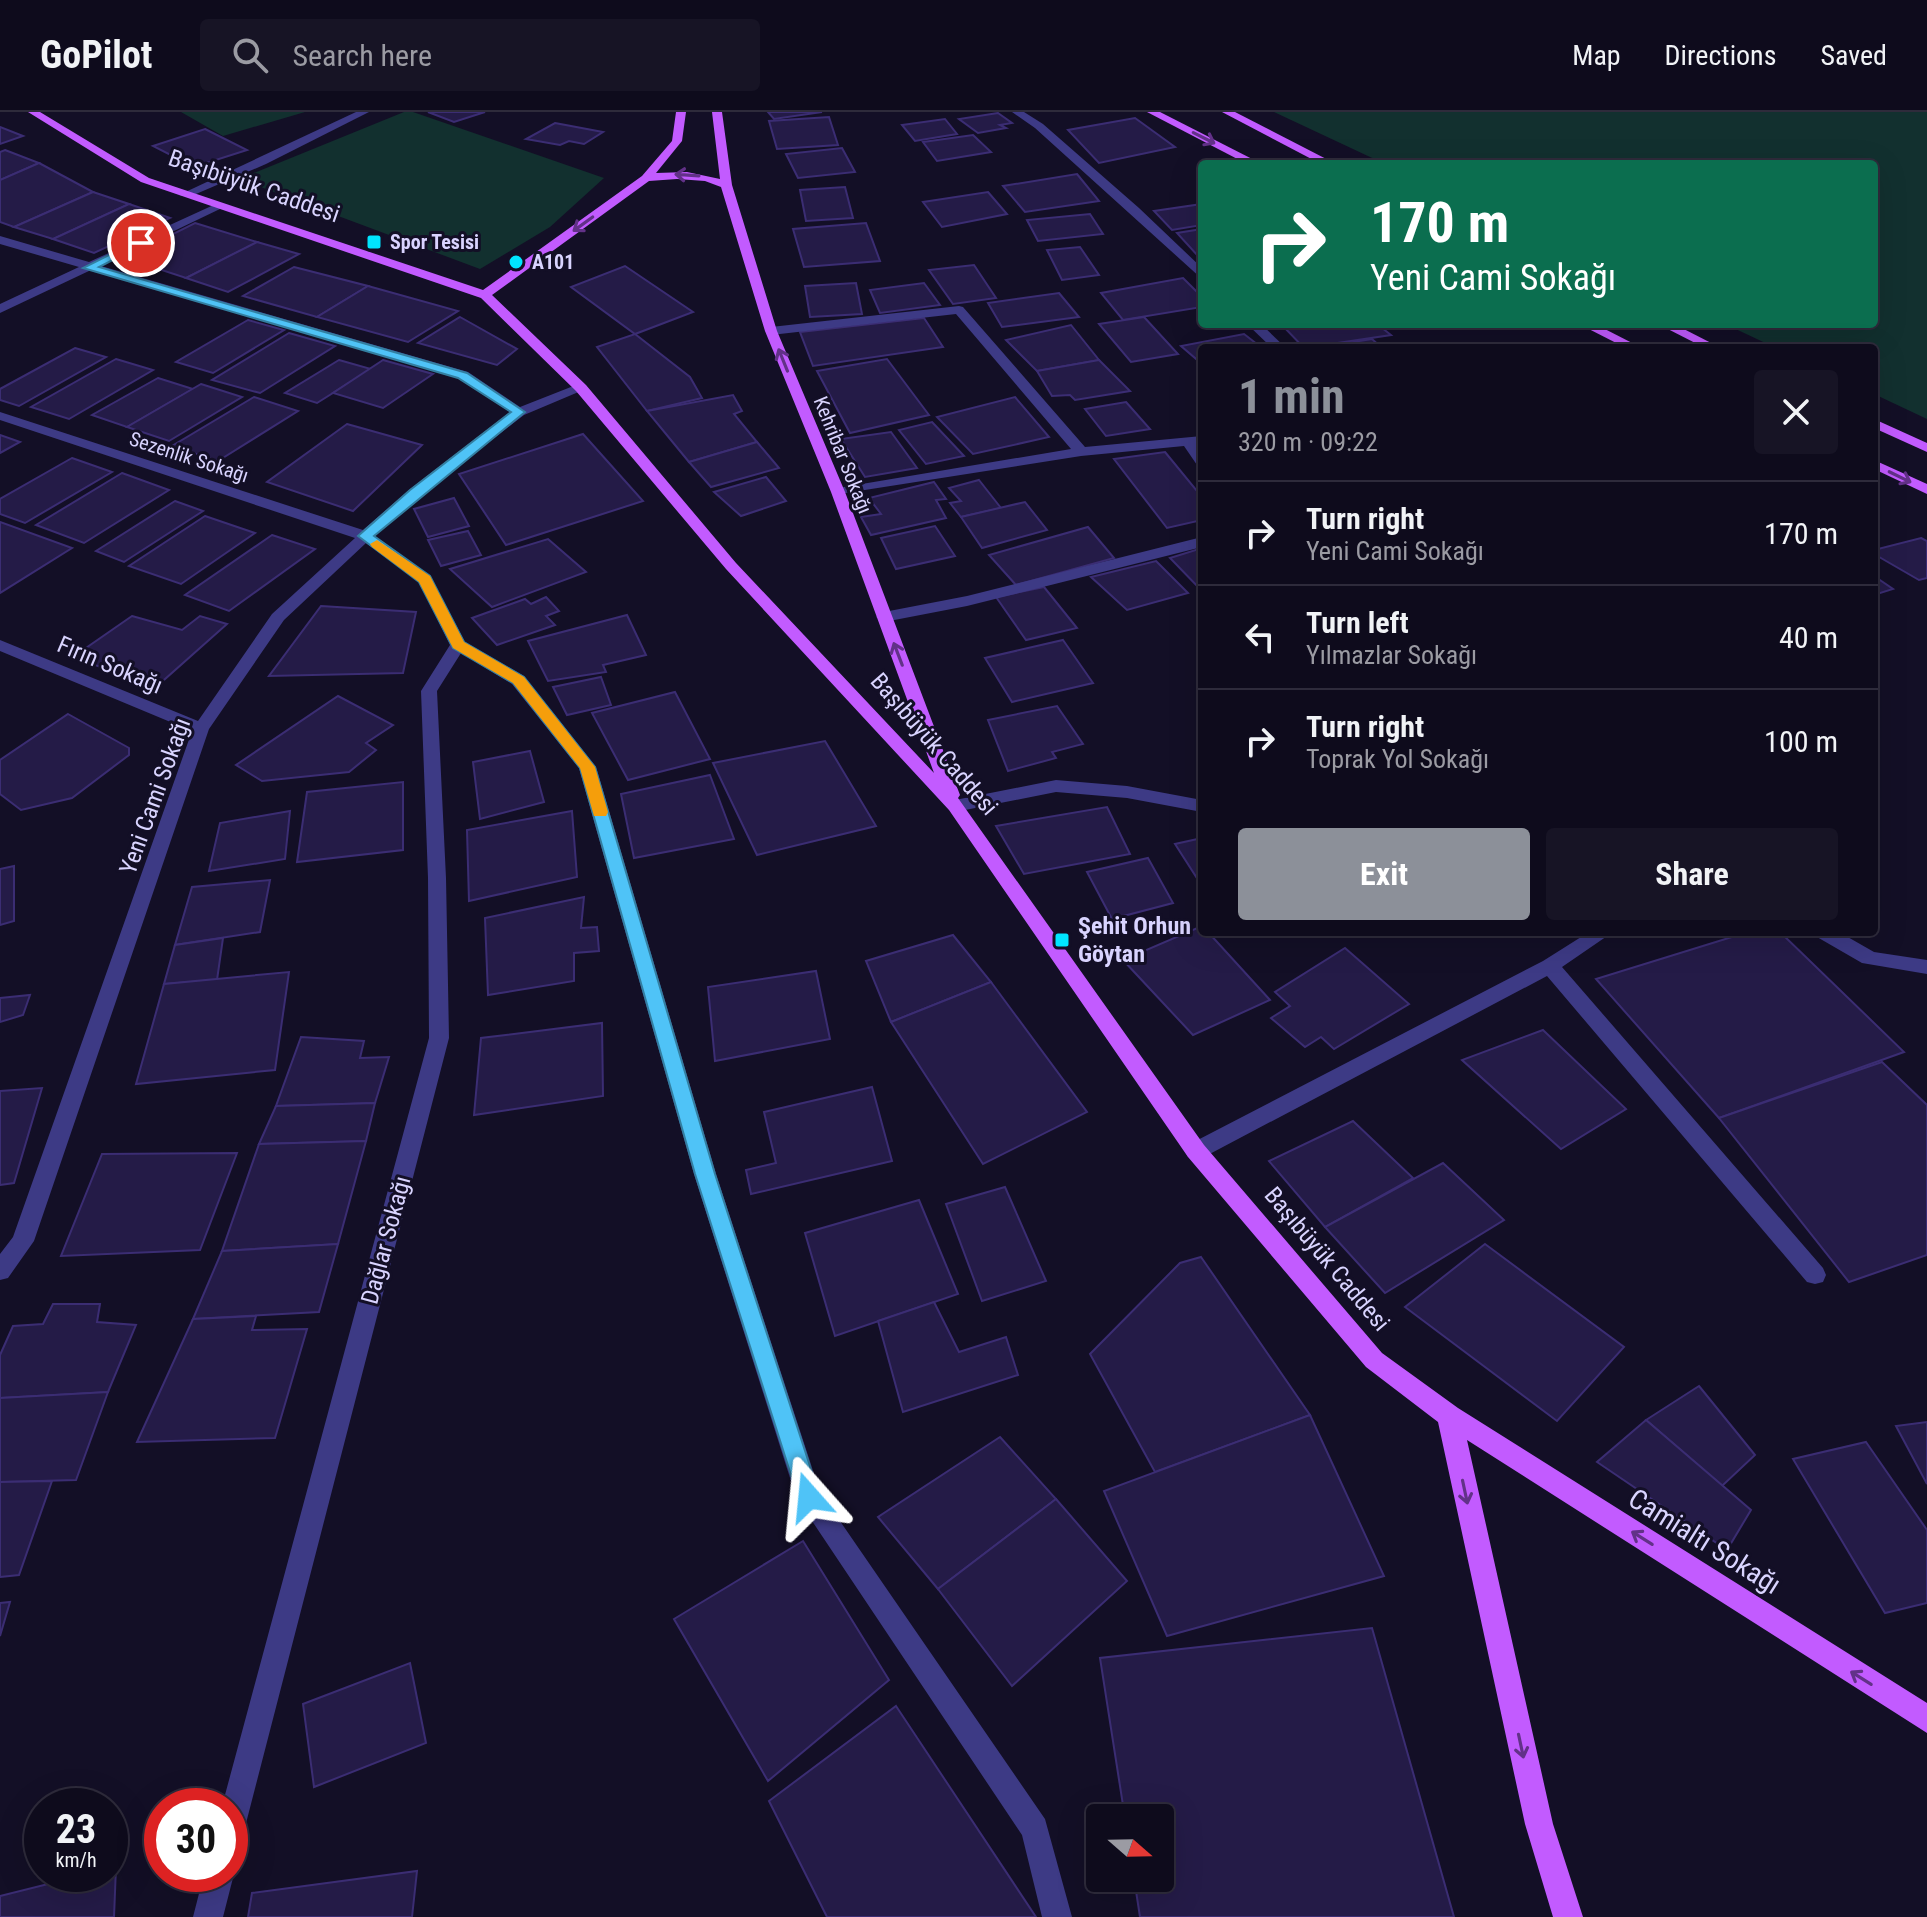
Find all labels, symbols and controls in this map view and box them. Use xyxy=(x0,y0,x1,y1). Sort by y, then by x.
search box xyxy=(200,19,760,91)
text: GoPilot xyxy=(40,33,152,77)
icon: search xyxy=(228,33,272,77)
text: Search here xyxy=(292,38,432,73)
text: Map xyxy=(1572,39,1621,72)
text: Directions xyxy=(1665,39,1776,72)
text: Saved xyxy=(1820,39,1887,72)
one-way arrow xyxy=(1192,131,1216,146)
street label: Başıbüyük Caddesi xyxy=(165,144,343,228)
one-way arrow xyxy=(674,167,700,182)
text: 170 m xyxy=(1370,190,1509,256)
icon: right xyxy=(1238,192,1342,296)
pin xyxy=(107,209,175,277)
one-way arrow xyxy=(573,215,594,232)
icon: arrive xyxy=(119,221,163,265)
place label: Spor Tesisi xyxy=(390,230,479,254)
marker: Spor Tesisi xyxy=(365,233,383,251)
place label: A101 xyxy=(532,250,574,274)
marker: A101 xyxy=(507,253,525,271)
text: Yeni Cami Sokağı xyxy=(1370,257,1616,299)
one-way arrow xyxy=(775,348,790,373)
text: 1 min xyxy=(1238,368,1345,425)
button: close xyxy=(1754,370,1838,454)
street label: Kehribar Sokağı xyxy=(809,393,877,517)
street label: Sezenlik Sokağı xyxy=(126,426,252,488)
text: 320 m · 09:22 xyxy=(1238,427,1378,457)
one-way arrow xyxy=(1888,470,1912,485)
text: Turn right xyxy=(1306,501,1424,536)
icon: right xyxy=(1238,511,1282,555)
text: 170 m xyxy=(1764,516,1838,551)
text: Yeni Cami Sokağı xyxy=(1306,536,1484,566)
text: Turn left xyxy=(1306,605,1409,640)
icon: left xyxy=(1238,615,1282,659)
text: 40 m xyxy=(1779,620,1838,655)
street label: Fırın Sokağı xyxy=(53,630,167,700)
text: Yılmazlar Sokağı xyxy=(1306,640,1477,670)
one-way arrow xyxy=(890,643,904,667)
street label: Başıbüyük Caddesi xyxy=(865,667,1003,821)
text: Turn right xyxy=(1306,709,1424,744)
street label: Yeni Cami Sokağı xyxy=(114,714,196,878)
icon: right xyxy=(1238,719,1282,763)
text: 100 m xyxy=(1764,724,1838,759)
text: Toprak Yol Sokağı xyxy=(1306,744,1489,774)
button: Exit xyxy=(1238,828,1530,920)
button: Share xyxy=(1546,828,1838,920)
place label: Şehit Orhun Göytan xyxy=(1078,912,1191,968)
marker: Şehit Orhun Göytan xyxy=(1053,931,1071,949)
street label: Dağlar Sokağı xyxy=(356,1173,416,1307)
street label: Başıbüyük Caddesi xyxy=(1259,1181,1395,1337)
position arrow xyxy=(767,1455,851,1539)
one-way arrow xyxy=(1458,1478,1473,1504)
street label: Camialtı Sokağı xyxy=(1623,1482,1787,1601)
one-way arrow xyxy=(1631,1530,1654,1546)
one-way arrow xyxy=(1850,1669,1873,1685)
one-way arrow xyxy=(1515,1732,1530,1758)
speed limit sign: 30 xyxy=(144,1788,248,1892)
north arrow xyxy=(1086,1804,1174,1892)
map controls xyxy=(1086,1804,1174,1892)
text: 23 xyxy=(56,1806,96,1853)
text: km/h xyxy=(55,1848,97,1872)

